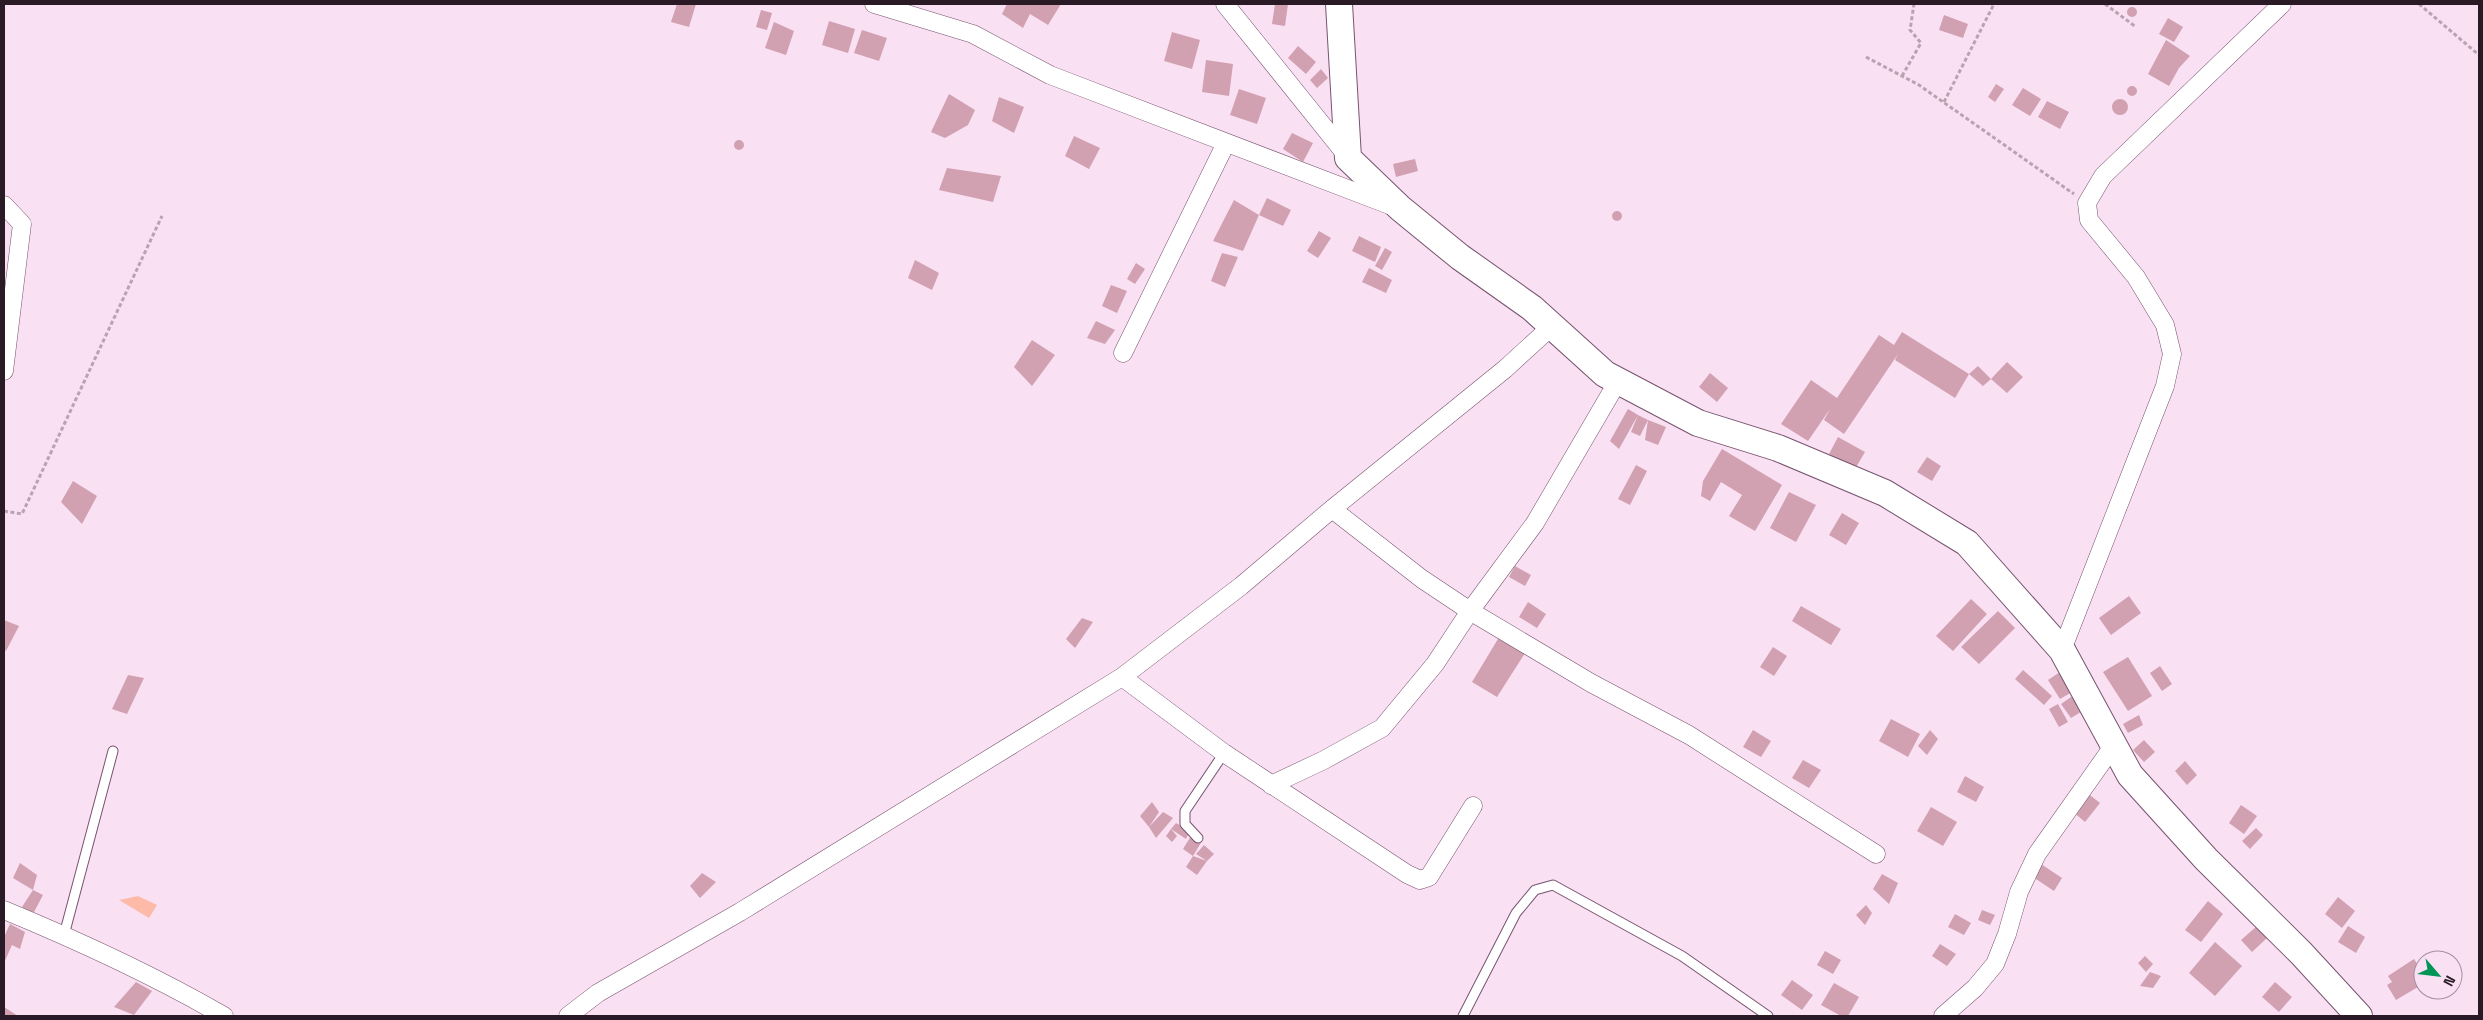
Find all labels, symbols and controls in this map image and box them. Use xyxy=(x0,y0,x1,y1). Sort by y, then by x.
north arrow xyxy=(2413,950,2463,1000)
text: N xyxy=(2439,973,2460,989)

